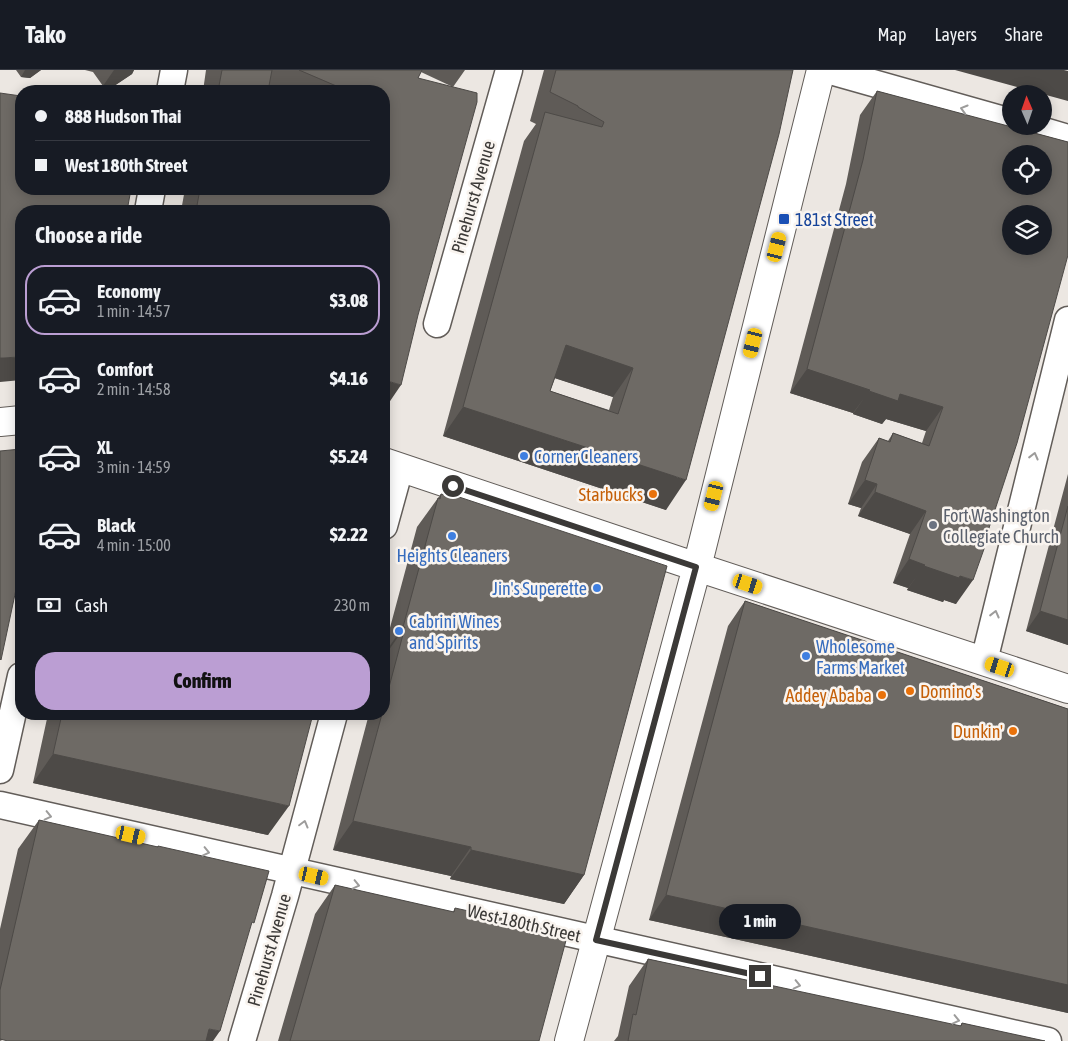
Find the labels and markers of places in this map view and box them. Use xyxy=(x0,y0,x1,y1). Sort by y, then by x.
place label: 181st Street xyxy=(795,209,874,230)
marker: 181st Street xyxy=(777,212,791,226)
place label: Corner Cleaners xyxy=(534,446,638,467)
marker: Corner Cleaners xyxy=(518,450,530,462)
place label: Starbucks xyxy=(578,484,643,505)
marker: Starbucks xyxy=(647,488,659,500)
place label: Fort Washington Collegiate Church xyxy=(943,505,1059,547)
marker: Fort Washington Collegiate Church xyxy=(927,519,939,531)
marker: Heights Cleaners xyxy=(446,530,458,542)
place label: Heights Cleaners xyxy=(396,545,508,566)
place label: Jin's Superette xyxy=(492,578,587,599)
marker: Jin's Superette xyxy=(591,582,603,594)
place label: Cabrini Wines and Spirits xyxy=(409,611,499,653)
marker: Cabrini Wines and Spirits xyxy=(393,625,405,637)
place label: Wholesome Farms Market xyxy=(816,636,905,678)
marker: Wholesome Farms Market xyxy=(800,650,812,662)
place label: Domino's xyxy=(920,681,981,702)
place label: Addey Ababa xyxy=(786,685,872,706)
marker: Domino's xyxy=(904,685,916,697)
marker: Addey Ababa xyxy=(876,689,888,701)
place label: Dunkin' xyxy=(953,721,1003,742)
marker: Dunkin' xyxy=(1007,725,1019,737)

